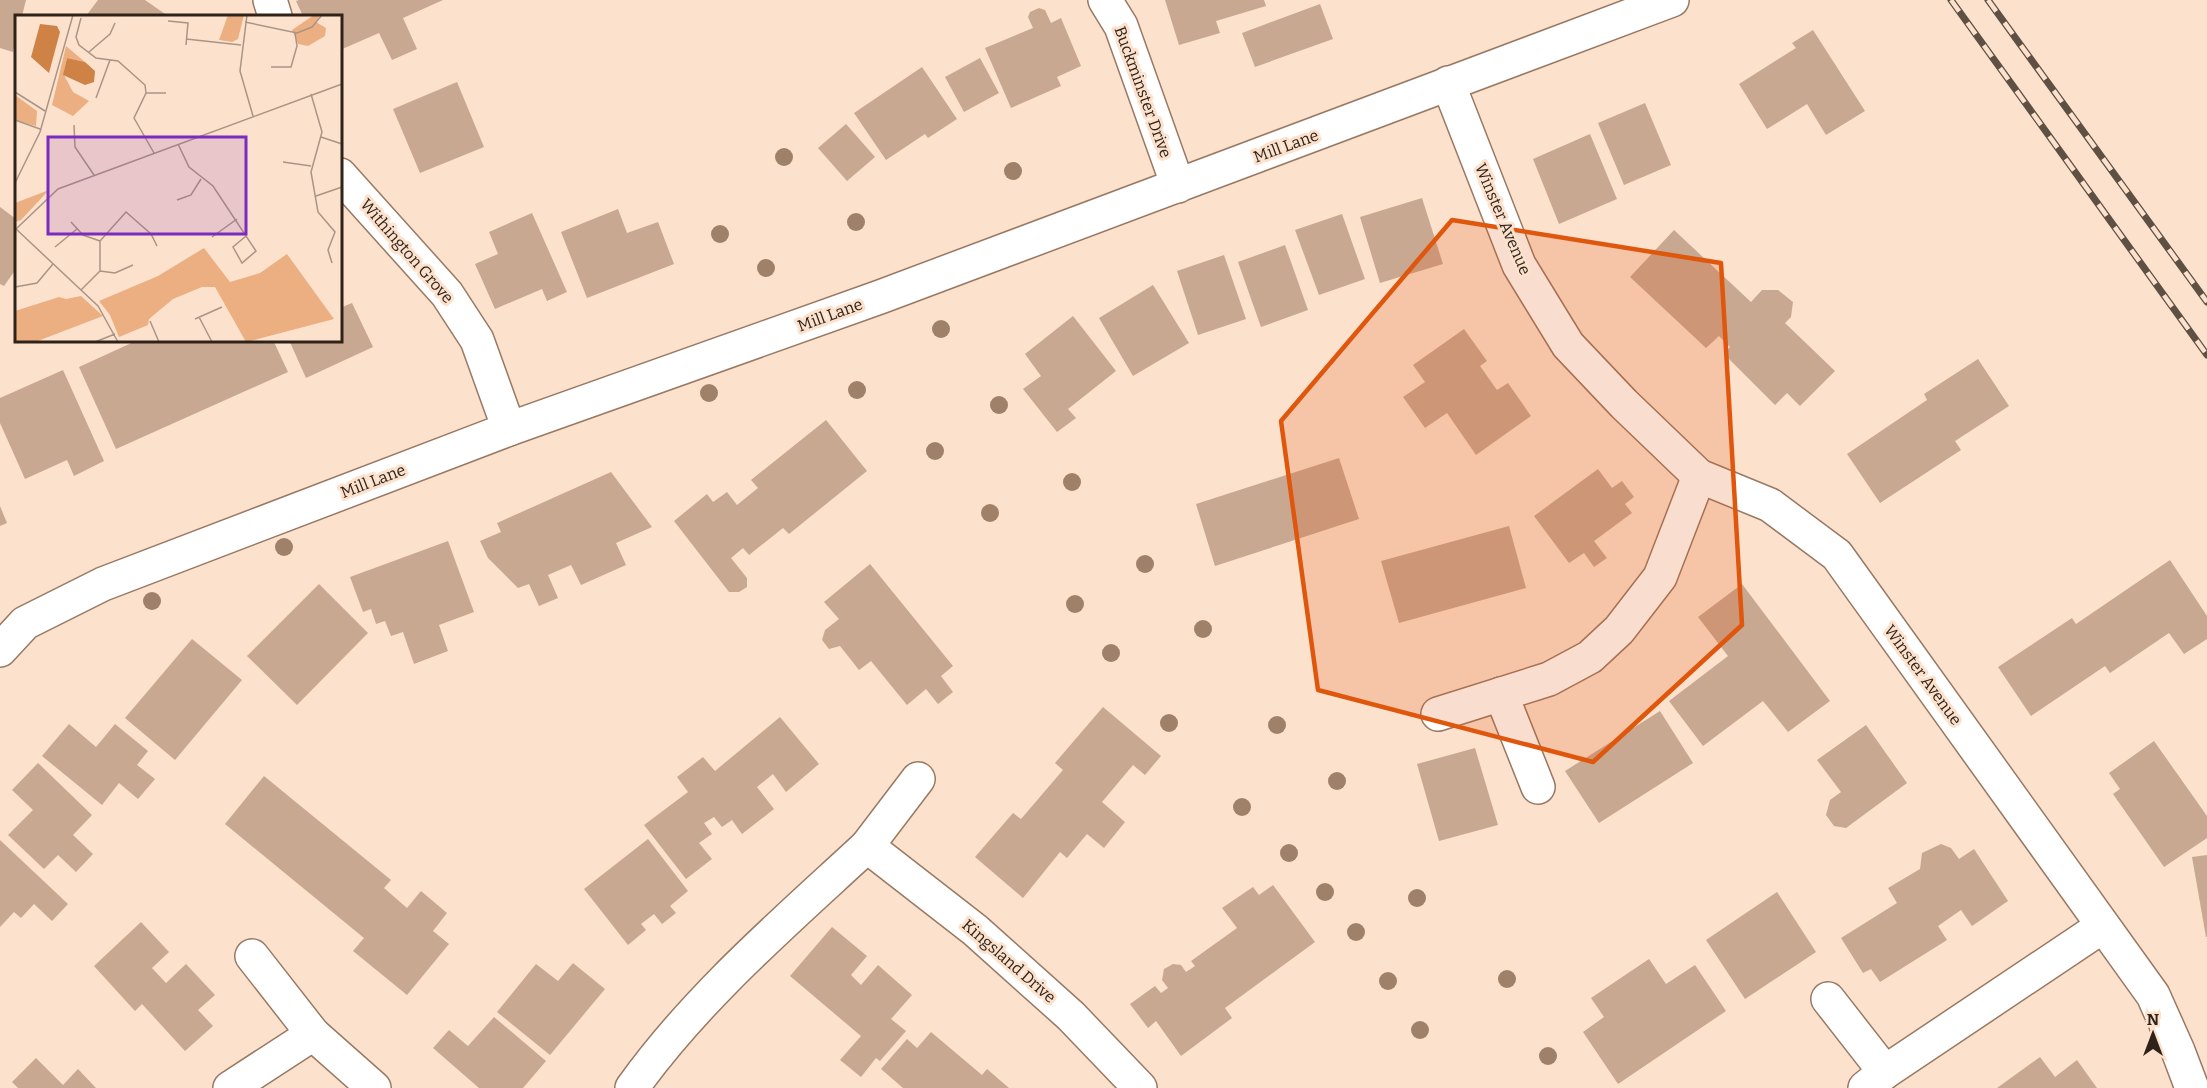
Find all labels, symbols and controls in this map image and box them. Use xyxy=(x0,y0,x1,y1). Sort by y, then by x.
inset map xyxy=(15,15,342,342)
street label: Buckminster Drive xyxy=(1110,24,1176,160)
street label: Mill Lane xyxy=(1251,125,1321,167)
street label: Winster Avenue xyxy=(1471,160,1535,278)
street label: Withington Grove xyxy=(356,195,458,307)
street label: Mill Lane xyxy=(795,294,865,336)
street label: Mill Lane xyxy=(338,460,408,502)
street label: Winster Avenue xyxy=(1880,621,1966,729)
street label: Kingsland Drive xyxy=(958,915,1060,1007)
north arrow xyxy=(2123,1004,2183,1064)
text: N xyxy=(2147,1010,2159,1029)

